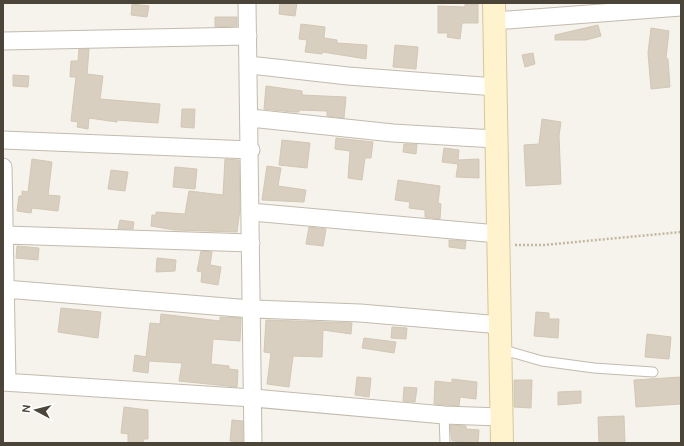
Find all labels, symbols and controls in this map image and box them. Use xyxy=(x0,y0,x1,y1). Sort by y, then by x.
north arrow xyxy=(16,390,56,430)
text: N xyxy=(20,404,33,414)

